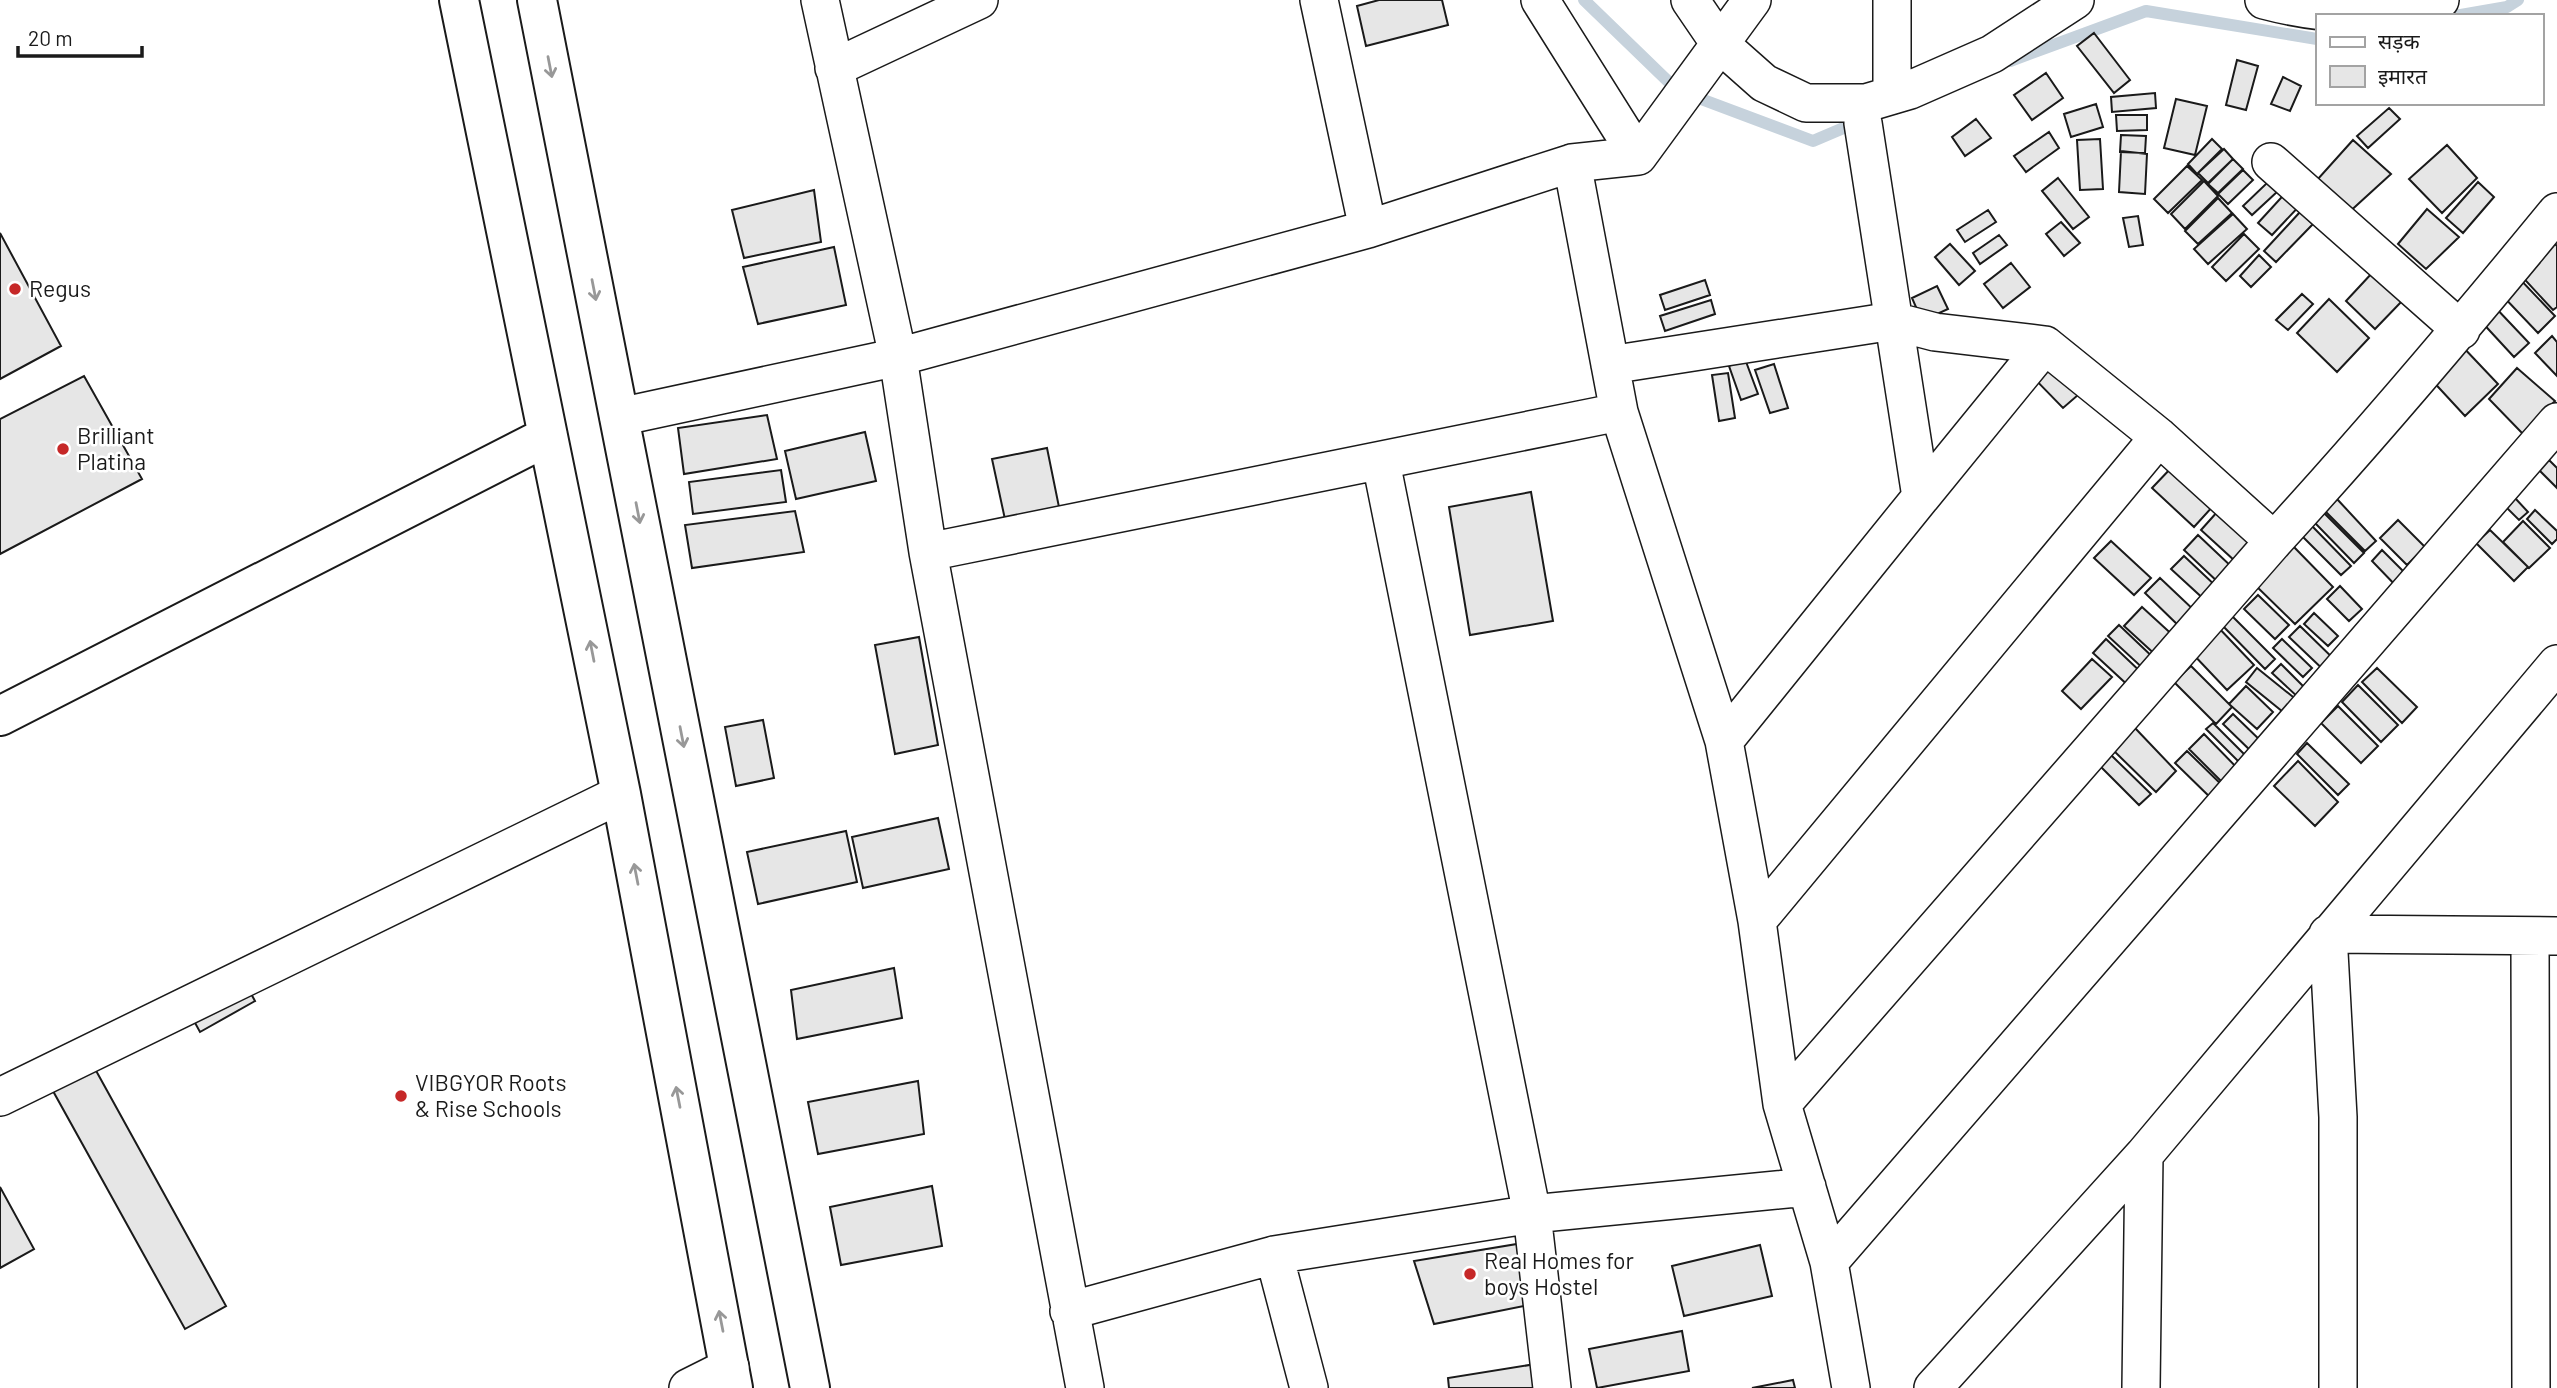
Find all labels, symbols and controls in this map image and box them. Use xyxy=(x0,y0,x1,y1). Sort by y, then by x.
scale bar xyxy=(18,14,142,58)
legend xyxy=(2316,14,2543,105)
text: 20 m xyxy=(28,25,73,50)
text: सड़क xyxy=(2378,28,2420,53)
one-way arrow xyxy=(544,55,557,78)
text: इमारत xyxy=(2378,63,2428,88)
place label: Regus xyxy=(29,274,91,302)
one-way arrow xyxy=(588,278,601,301)
marker: Regus xyxy=(7,281,23,297)
place label: Brilliant Platina xyxy=(77,421,155,475)
marker: Brilliant Platina xyxy=(55,441,71,457)
one-way arrow xyxy=(632,501,645,524)
one-way arrow xyxy=(584,640,598,663)
one-way arrow xyxy=(676,725,689,748)
one-way arrow xyxy=(629,863,642,886)
place label: VIBGYOR Roots & Rise Schools xyxy=(415,1068,567,1122)
one-way arrow xyxy=(671,1086,685,1109)
marker: VIBGYOR Roots & Rise Schools xyxy=(393,1088,409,1104)
place label: Real Homes for boys Hostel xyxy=(1484,1246,1635,1300)
marker: Real Homes for boys Hostel xyxy=(1462,1266,1478,1282)
one-way arrow xyxy=(713,1310,727,1333)

